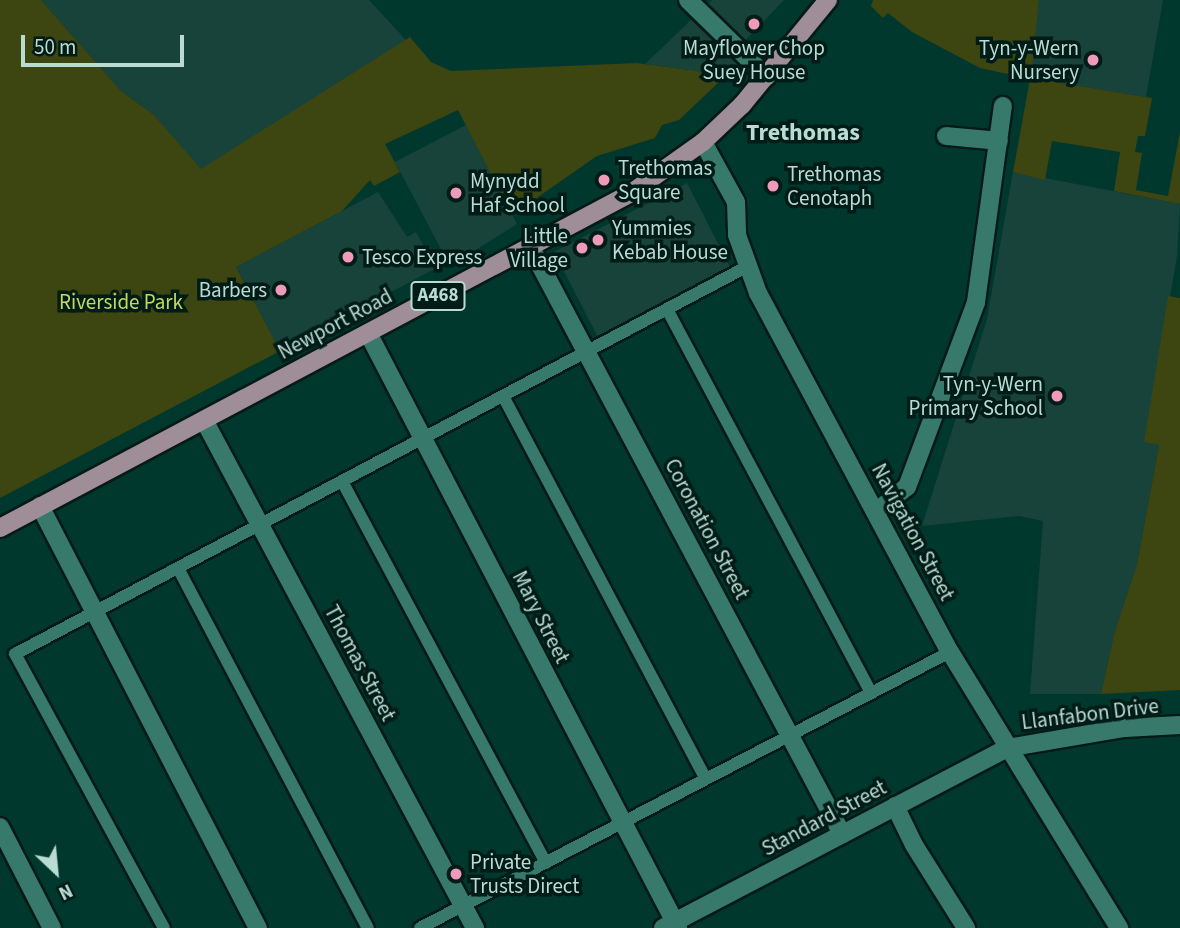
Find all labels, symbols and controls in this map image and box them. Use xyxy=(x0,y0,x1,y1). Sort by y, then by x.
marker: Mayflower Chop Suey House xyxy=(746,16,762,32)
scale bar xyxy=(24,21,187,65)
text: 50 m xyxy=(34,32,76,62)
place label: Mayflower Chop Suey House xyxy=(683,35,825,85)
place label: Tyn-y-Wern Nursery xyxy=(979,35,1079,85)
marker: Tyn-y-Wern Nursery xyxy=(1085,52,1101,68)
district label: Trethomas xyxy=(746,119,860,147)
place label: Trethomas Square xyxy=(618,155,712,205)
place label: Trethomas Cenotaph xyxy=(787,161,881,211)
place label: Mynydd Haf School xyxy=(470,168,565,218)
marker: Trethomas Square xyxy=(596,172,612,188)
marker: Trethomas Cenotaph xyxy=(765,178,781,194)
marker: Mynydd Haf School xyxy=(448,185,464,201)
place label: Yummies Kebab House xyxy=(612,215,728,265)
place label: Little Village xyxy=(510,223,568,273)
marker: Yummies Kebab House xyxy=(590,232,606,248)
marker: Little Village xyxy=(574,240,590,256)
place label: Tesco Express xyxy=(362,244,482,270)
marker: Tesco Express xyxy=(340,249,356,265)
place label: Barbers xyxy=(199,277,267,303)
road number: A468 xyxy=(410,280,466,312)
marker: Barbers xyxy=(273,282,289,298)
street label: Newport Road xyxy=(274,283,396,365)
park label: Riverside Park xyxy=(59,289,183,315)
place label: Tyn-y-Wern Primary School xyxy=(909,371,1043,421)
marker: Tyn-y-Wern Primary School xyxy=(1049,388,1065,404)
street label: Coronation Street xyxy=(659,454,755,604)
street label: Navigation Street xyxy=(866,459,960,605)
street label: Mary Street xyxy=(507,567,575,667)
street label: Thomas Street xyxy=(319,601,401,725)
street label: Llanfabon Drive xyxy=(1020,693,1160,735)
street label: Standard Street xyxy=(758,775,890,861)
north arrow xyxy=(21,837,91,907)
place label: Private Trusts Direct xyxy=(470,849,579,899)
marker: Private Trusts Direct xyxy=(448,866,464,882)
text: N xyxy=(54,876,77,906)

